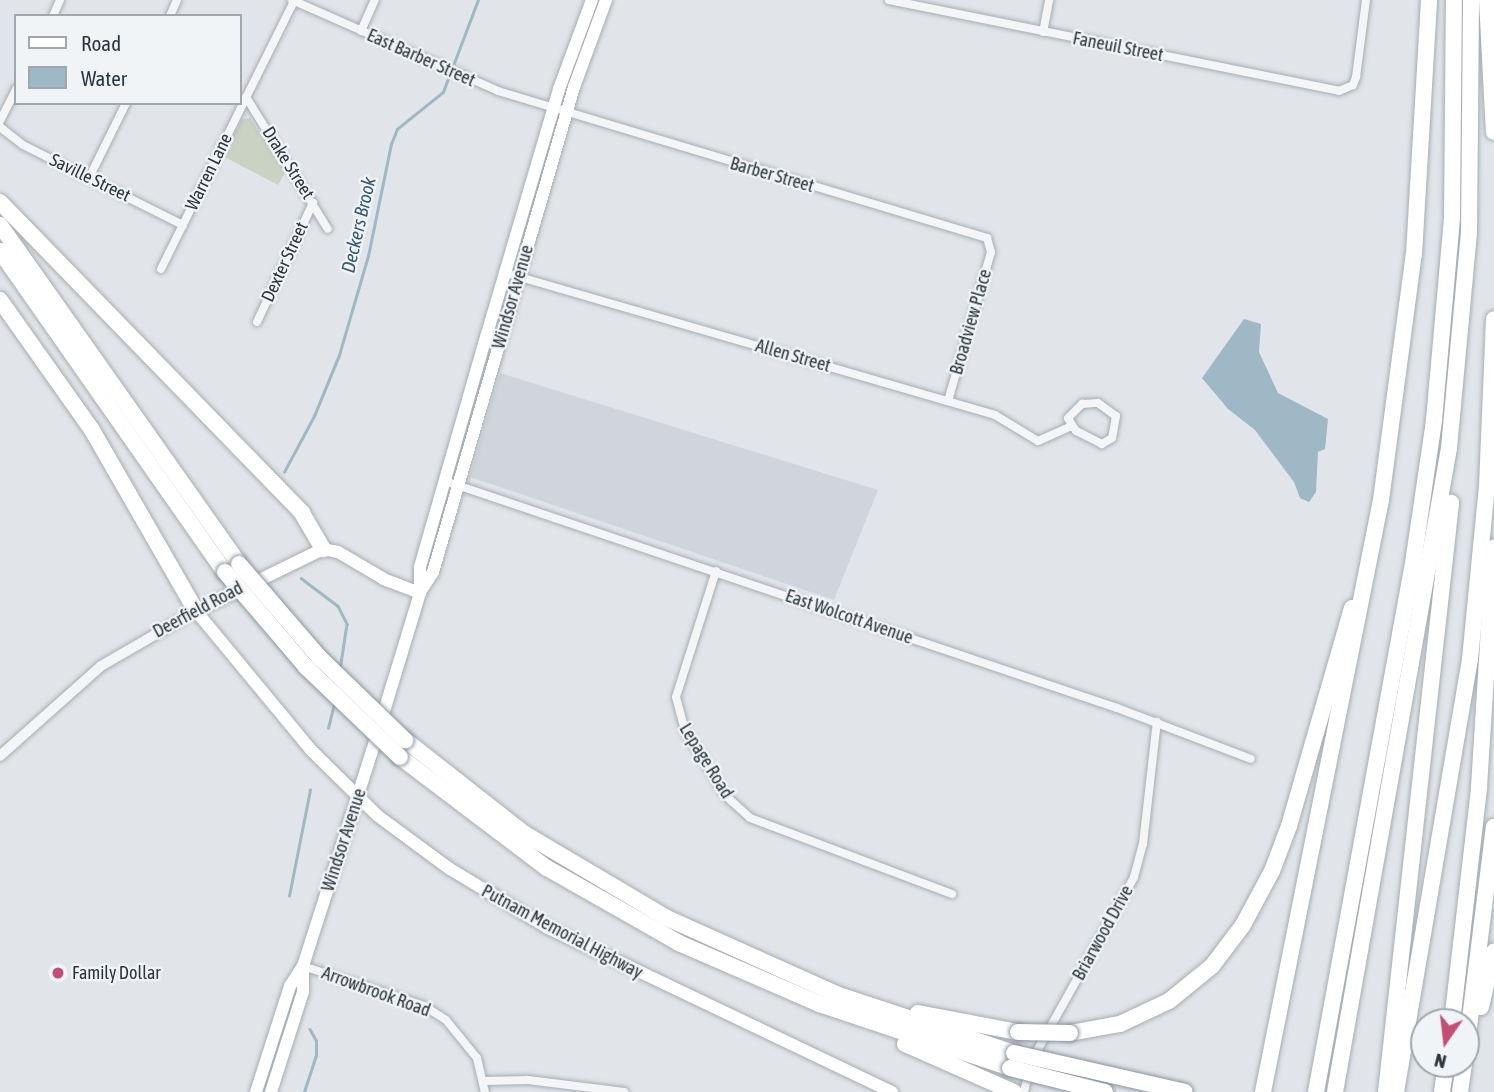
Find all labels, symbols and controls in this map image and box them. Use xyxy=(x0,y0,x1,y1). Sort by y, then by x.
legend xyxy=(14,14,242,105)
street label: East Barber Street xyxy=(364,24,478,92)
street label: Faneuil Street xyxy=(1071,28,1165,66)
text: Road xyxy=(81,31,121,55)
text: Water xyxy=(81,66,127,90)
street label: Drake Street xyxy=(257,123,319,203)
street label: Warren Lane xyxy=(181,130,237,214)
street label: Saville Street xyxy=(46,149,134,207)
street label: Barber Street xyxy=(728,153,816,197)
water label: Deckers Brook xyxy=(337,175,381,275)
street label: Dexter Street xyxy=(257,219,313,305)
street label: Windsor Avenue xyxy=(488,243,538,351)
street label: Broadview Place xyxy=(946,267,996,377)
street label: Allen Street xyxy=(753,335,833,377)
street label: Deerfield Road xyxy=(149,577,247,643)
street label: East Wolcott Avenue xyxy=(782,585,916,649)
street label: Lepage Road xyxy=(674,719,738,803)
street label: Windsor Avenue xyxy=(317,786,371,894)
street label: Putnam Memorial Highway xyxy=(478,880,646,984)
street label: Briarwood Drive xyxy=(1068,882,1138,984)
place label: Family Dollar xyxy=(72,962,161,984)
street label: Arrowbrook Road xyxy=(319,962,433,1022)
marker: Family Dollar xyxy=(50,965,66,981)
north arrow xyxy=(1410,1008,1480,1078)
text: N xyxy=(1432,1049,1449,1073)

